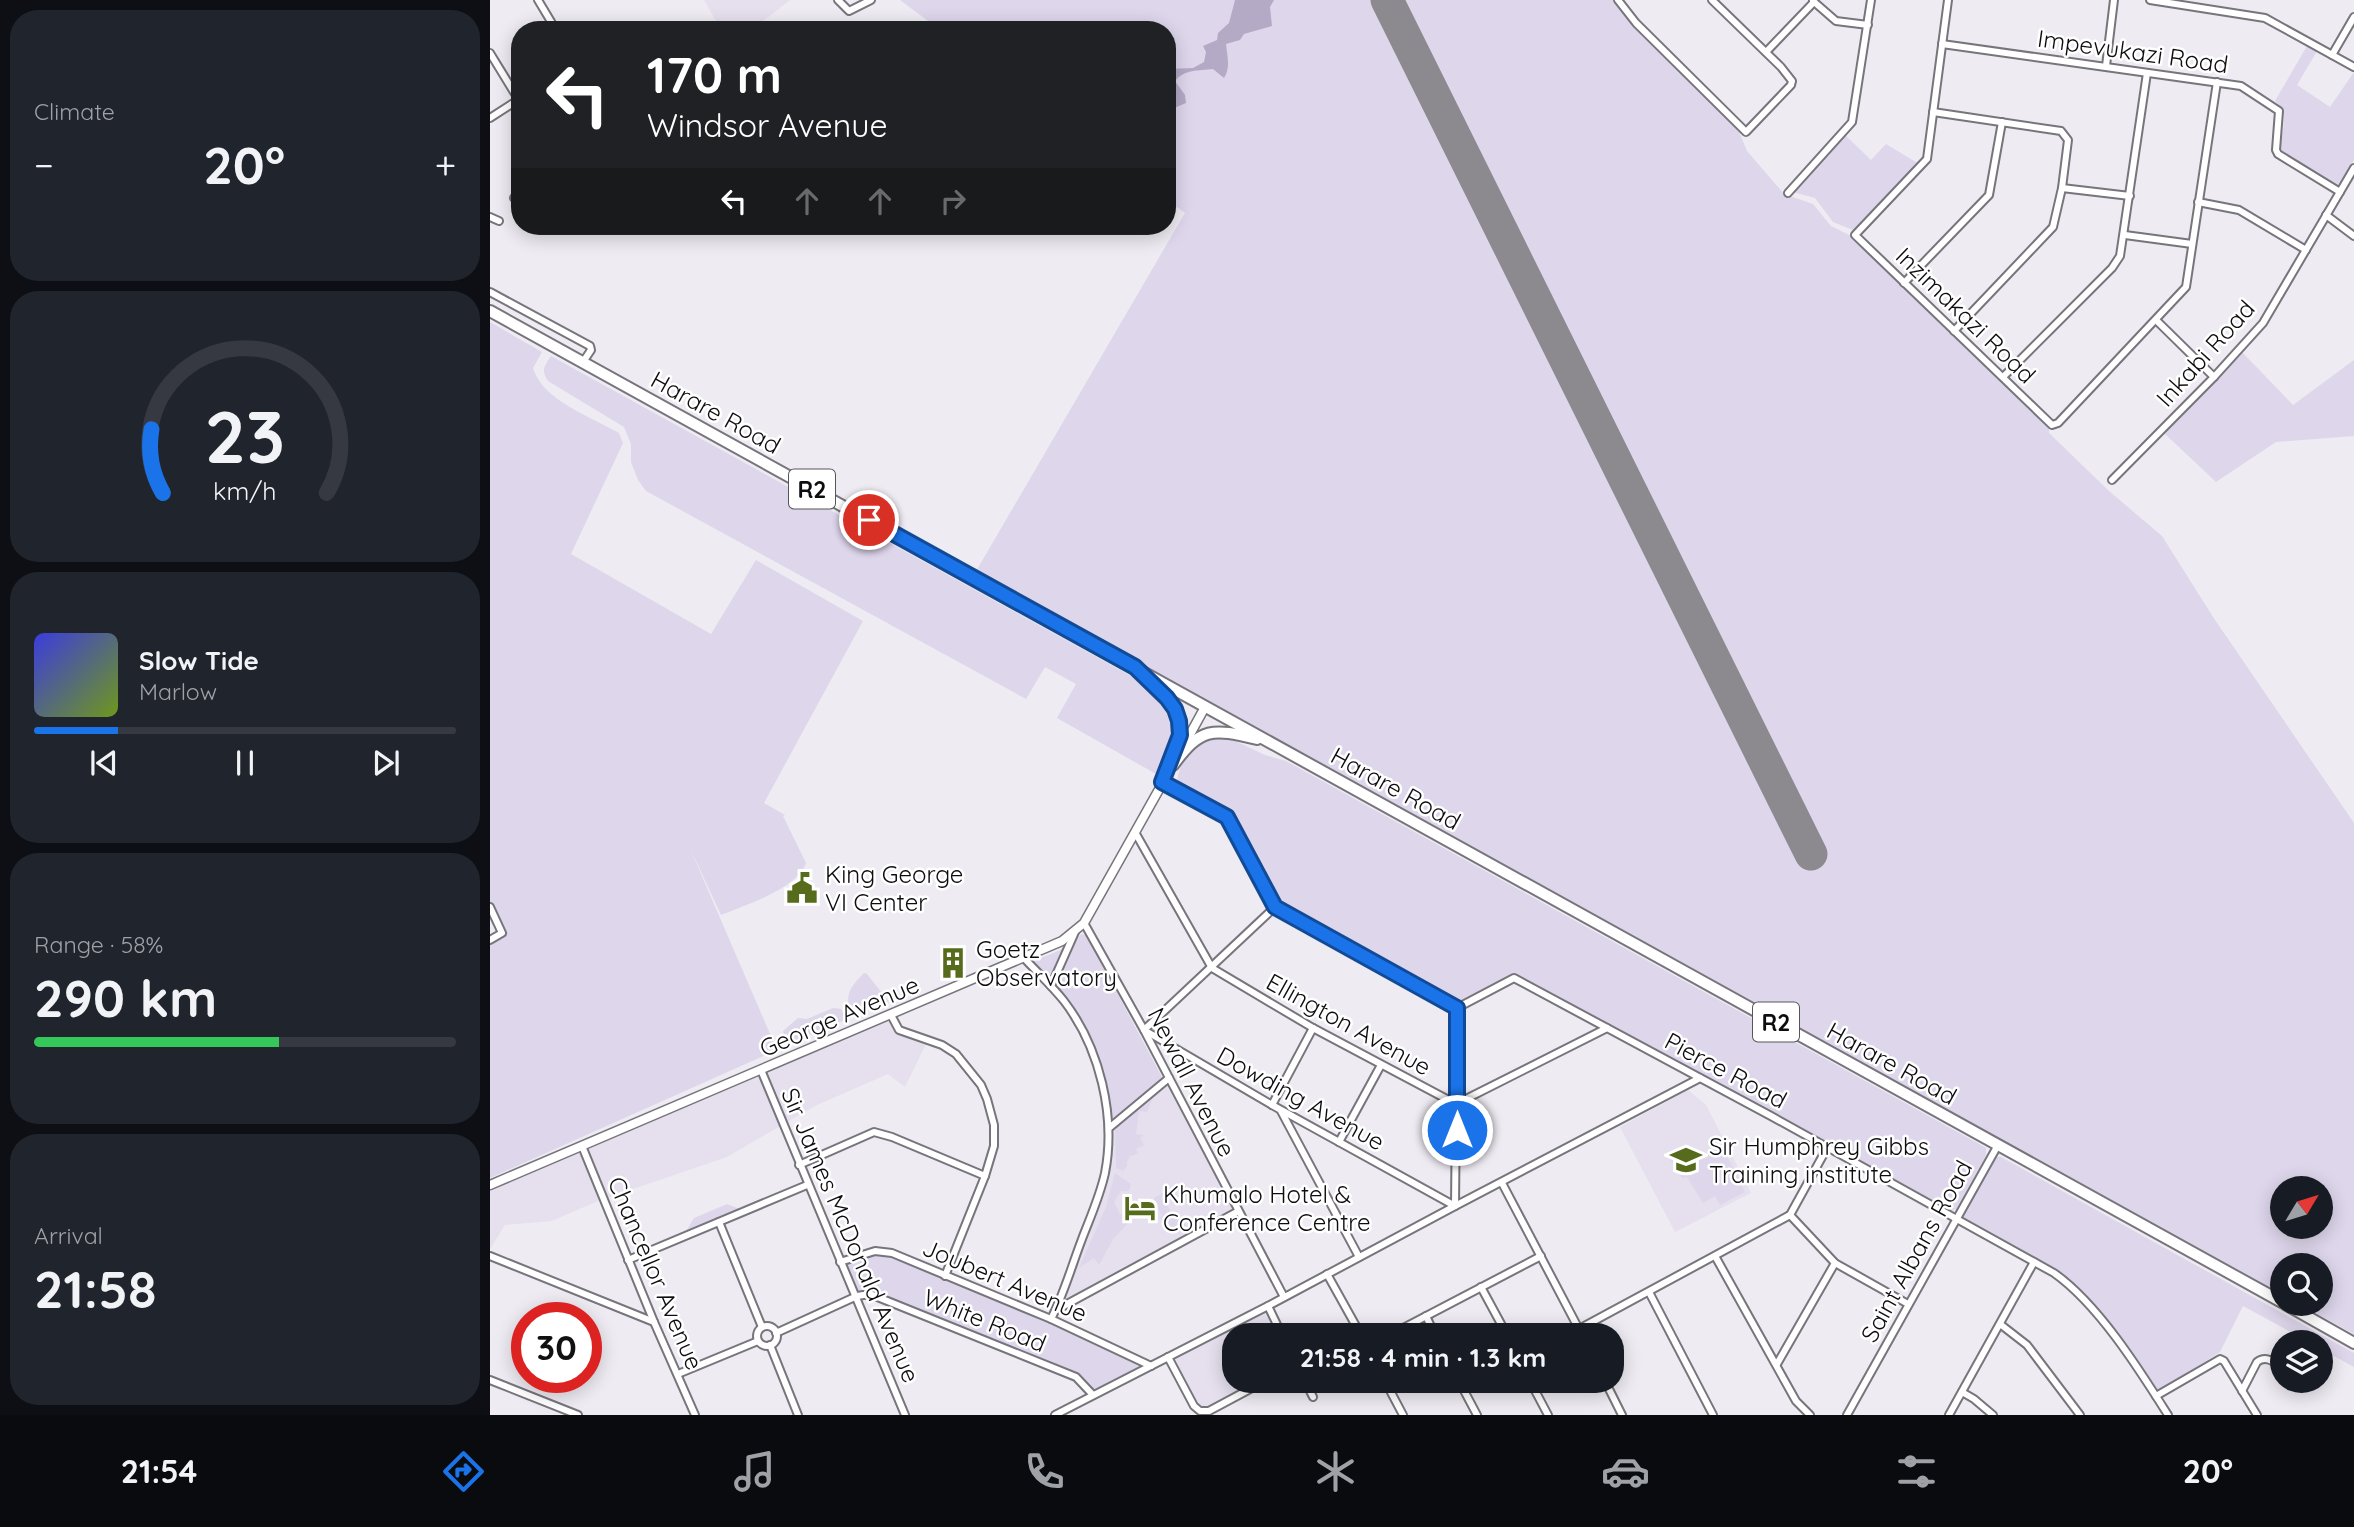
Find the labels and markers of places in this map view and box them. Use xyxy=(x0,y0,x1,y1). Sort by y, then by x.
pin xyxy=(839,490,899,550)
place label: King George VI Center xyxy=(825,859,963,917)
public building icon: King George VI Center xyxy=(785,871,819,905)
place label: Goetz Observatory xyxy=(976,934,1117,992)
building icon: Goetz Observatory xyxy=(936,946,970,980)
place label: Sir Humphrey Gibbs Training institute xyxy=(1709,1131,1929,1189)
school or university icon: Sir Humphrey Gibbs Training institute xyxy=(1669,1143,1703,1177)
place label: Khumalo Hotel & Conference Centre xyxy=(1163,1179,1371,1237)
hotel icon: Khumalo Hotel & Conference Centre xyxy=(1123,1191,1157,1225)

